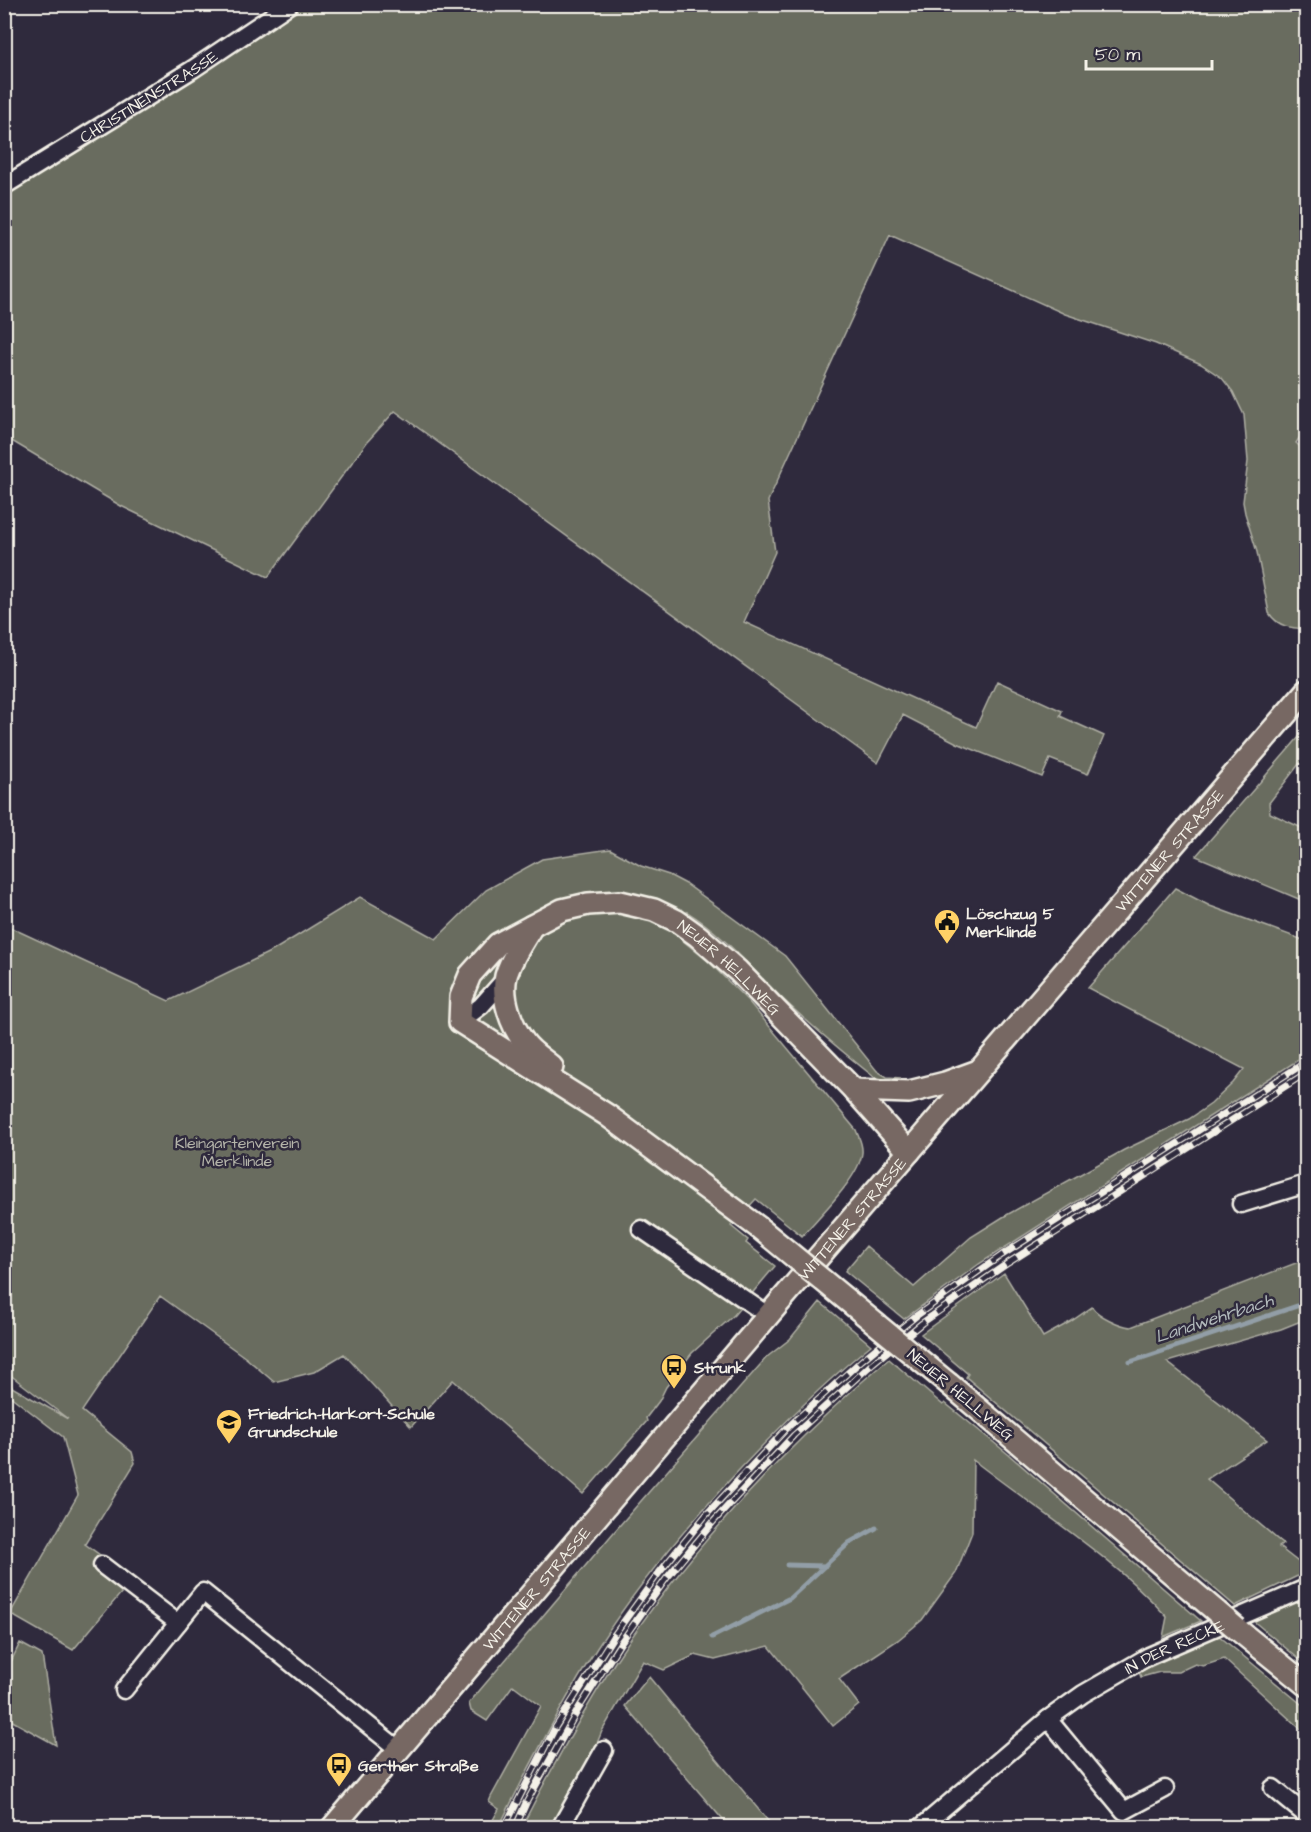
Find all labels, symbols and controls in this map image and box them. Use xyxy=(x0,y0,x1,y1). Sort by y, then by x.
scale bar xyxy=(1086,33,1212,71)
text: 50 m xyxy=(1095,42,1140,67)
street label: CHRISTINENSTRASSE xyxy=(76,45,223,149)
street label: WITTENER STRASSE xyxy=(1110,784,1229,917)
place label: Löschzug 5 Merklinde xyxy=(966,903,1055,943)
public building icon: Löschzug 5 Merklinde xyxy=(932,907,962,945)
street label: NEUER HELLWEG xyxy=(673,915,785,1020)
park label: Kleingartenverein Merklinde xyxy=(175,1132,299,1172)
street label: WITTENER STRASSE xyxy=(793,1152,912,1285)
water label: Landwehrbach xyxy=(1152,1287,1277,1349)
street label: NEUER HELLWEG xyxy=(902,1344,1018,1446)
bus stop icon: Strunk xyxy=(659,1352,689,1390)
place label: Strunk xyxy=(693,1357,746,1379)
place label: Friedrich-Harkort-Schule Grundschule xyxy=(248,1403,435,1443)
school or university icon: Friedrich-Harkort-Schule Grundschule xyxy=(214,1407,244,1445)
street label: WITTENER STRASSE xyxy=(478,1522,596,1655)
street label: IN DER RECKE xyxy=(1120,1615,1228,1680)
bus stop icon: Gerther Straße xyxy=(324,1750,354,1788)
place label: Gerther Straße xyxy=(358,1755,479,1777)

